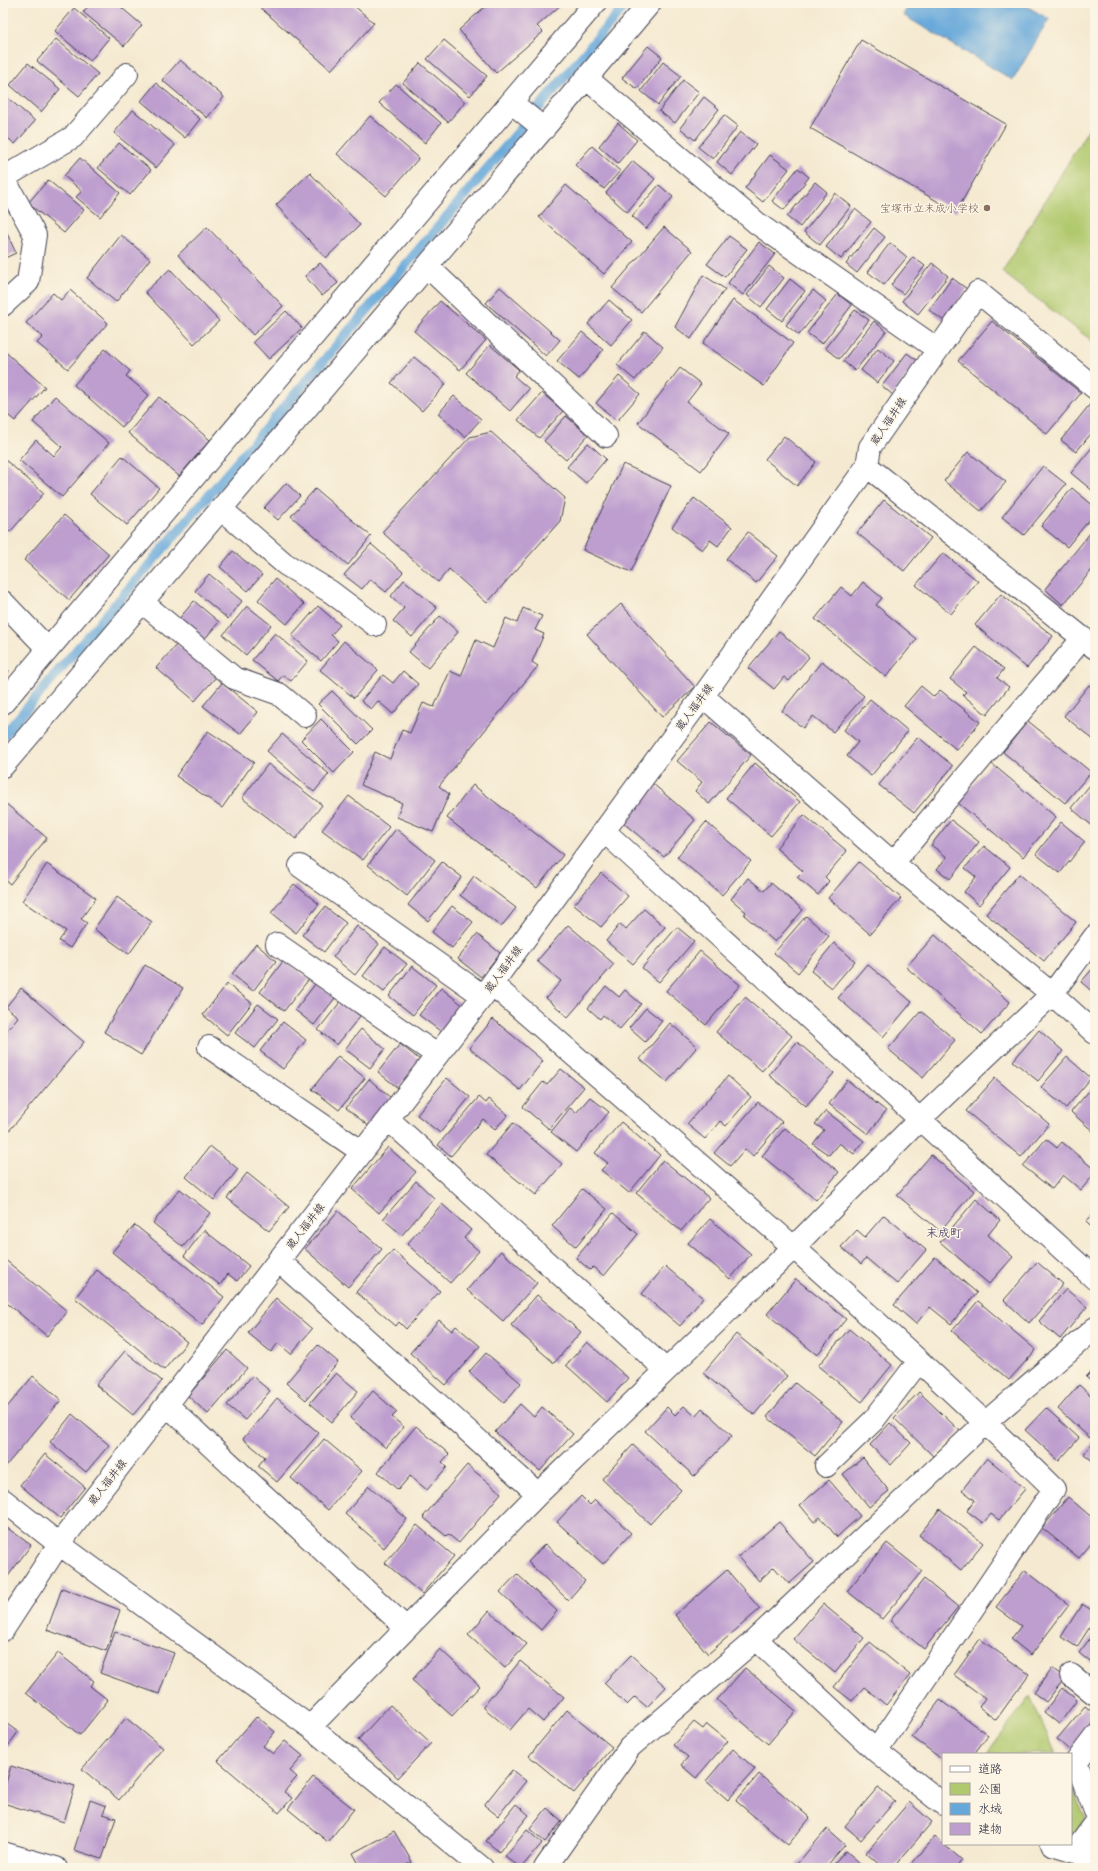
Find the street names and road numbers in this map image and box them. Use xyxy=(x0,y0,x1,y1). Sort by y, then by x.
street label: 蔵人福井線 xyxy=(867,394,909,448)
street label: 蔵人福井線 xyxy=(672,681,716,733)
street label: 蔵人福井線 xyxy=(481,943,525,995)
street label: 蔵人福井線 xyxy=(283,1200,327,1252)
street label: 蔵人福井線 xyxy=(85,1456,129,1508)

